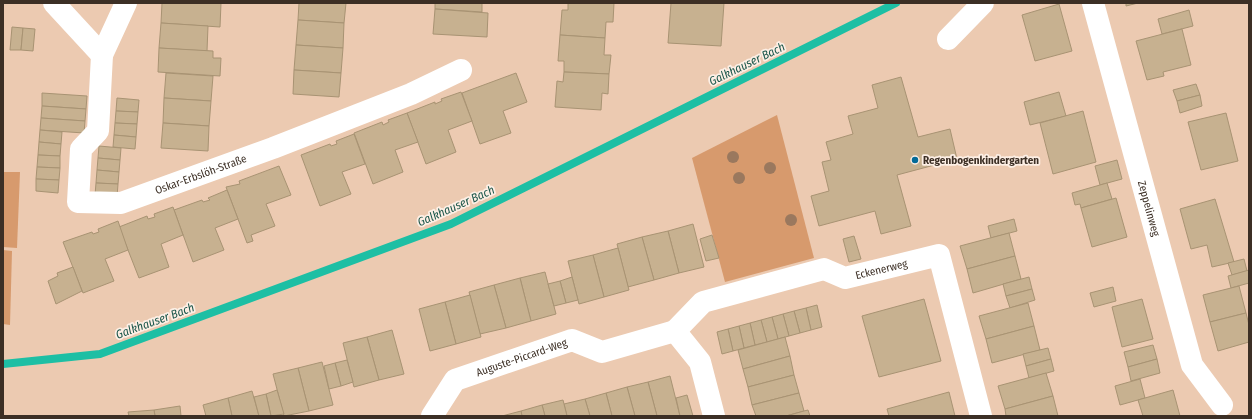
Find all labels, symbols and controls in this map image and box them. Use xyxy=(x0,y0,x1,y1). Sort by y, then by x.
water label: Galkhauser Bach xyxy=(707,40,787,88)
street label: Oskar-Erbslöh-Straße xyxy=(153,152,248,197)
place label: Regenbogenkindergarten xyxy=(923,154,1039,167)
marker: Regenbogenkindergarten xyxy=(910,155,920,165)
street label: Zeppelinweg xyxy=(1135,179,1163,239)
water label: Galkhauser Bach xyxy=(415,183,497,229)
street label: Eckenerweg xyxy=(854,257,910,282)
water label: Galkhauser Bach xyxy=(114,300,196,342)
street label: Auguste-Piccard-Weg xyxy=(474,336,570,379)

